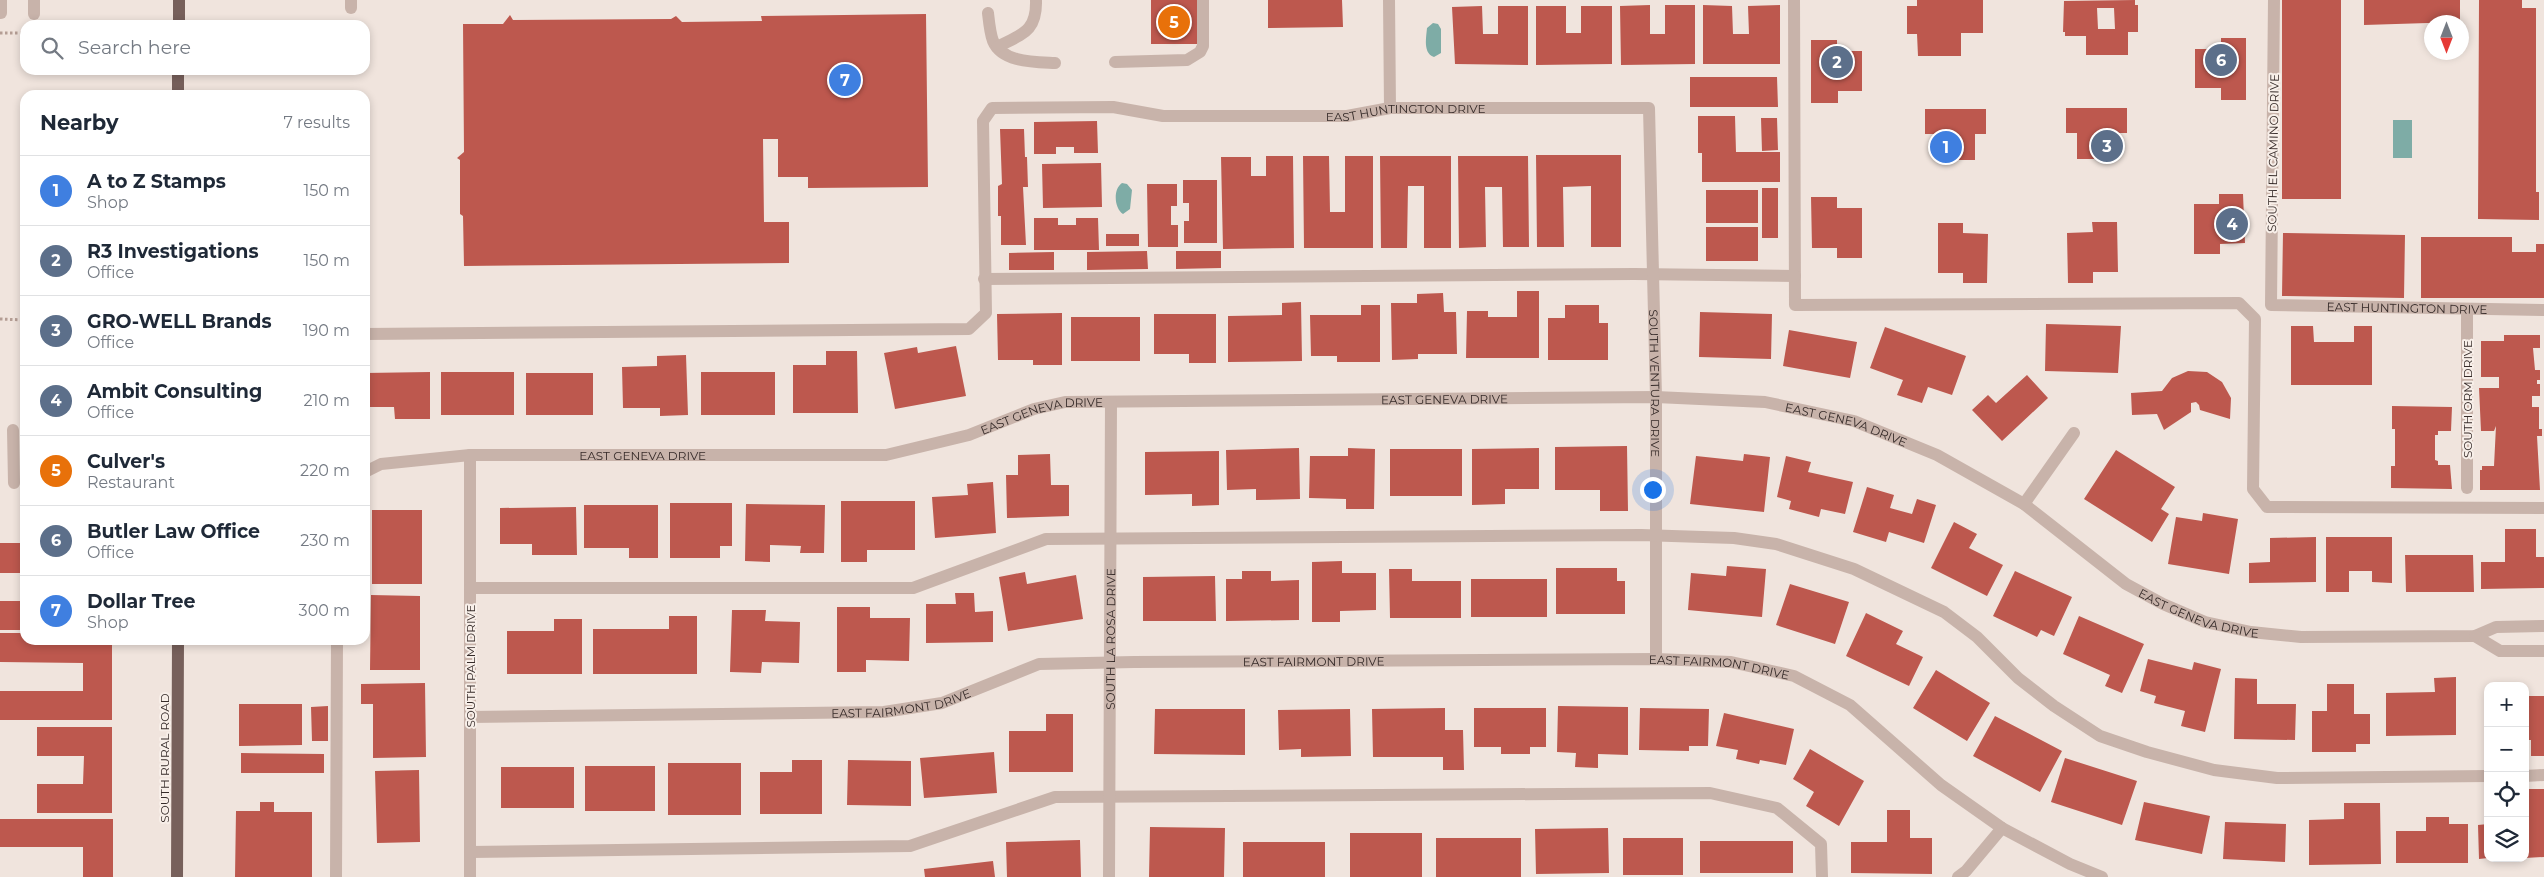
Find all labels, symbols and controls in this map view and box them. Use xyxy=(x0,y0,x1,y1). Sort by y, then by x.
pin: 5 xyxy=(1158,3,1190,41)
north arrow xyxy=(2424,15,2469,60)
search box xyxy=(20,20,370,75)
icon: search xyxy=(38,34,66,62)
text: Search here xyxy=(78,36,191,59)
pin: 6 xyxy=(2205,41,2237,79)
pin: 2 xyxy=(1821,43,1853,81)
pin: 7 xyxy=(829,61,861,99)
street label: SOUTH EL CAMINO DRIVE xyxy=(2264,74,2282,232)
street label: EAST HUNTINGTON DRIVE xyxy=(1326,101,1486,124)
text: Nearby xyxy=(40,110,119,135)
text: 7 results xyxy=(283,113,350,132)
pin: 3 xyxy=(2091,127,2123,165)
pin: 1 xyxy=(1930,128,1962,166)
text: A to Z Stamps xyxy=(87,170,226,193)
text: 1 xyxy=(53,181,59,200)
text: 150 m xyxy=(303,181,350,200)
text: Shop xyxy=(87,193,129,212)
pin: 4 xyxy=(2216,205,2248,243)
text: R3 Investigations xyxy=(87,240,259,263)
text: 2 xyxy=(51,251,61,270)
text: 150 m xyxy=(303,251,350,270)
text: Office xyxy=(87,263,134,282)
street label: EAST HUNTINGTON DRIVE xyxy=(2327,299,2487,316)
street label: SOUTH VENTURA DRIVE xyxy=(1646,309,1664,457)
text: GRO-WELL Brands xyxy=(87,310,272,333)
text: 3 xyxy=(51,321,61,340)
text: 190 m xyxy=(303,321,350,340)
text: Office xyxy=(87,333,134,352)
street label: SOUTH ORM DRIVE xyxy=(2460,340,2475,458)
text: Ambit Consulting xyxy=(87,380,262,403)
text: 4 xyxy=(50,391,62,410)
text: 210 m xyxy=(303,391,350,410)
street label: EAST GENEVA DRIVE xyxy=(1381,391,1508,407)
street label: EAST GENEVA DRIVE xyxy=(978,394,1103,437)
street label: EAST GENEVA DRIVE xyxy=(1784,399,1909,449)
text: Office xyxy=(87,403,134,422)
street label: EAST GENEVA DRIVE xyxy=(579,448,706,463)
text: Culver's xyxy=(87,450,165,473)
text: 5 xyxy=(51,461,61,480)
text: 220 m xyxy=(300,461,350,480)
text: Restaurant xyxy=(87,473,175,492)
your location xyxy=(1640,477,1666,503)
text: Butler Law Office xyxy=(87,520,260,543)
text: 6 xyxy=(51,531,61,550)
text: 230 m xyxy=(300,531,350,550)
text: Office xyxy=(87,543,134,562)
street label: SOUTH LA ROSA DRIVE xyxy=(1102,568,1118,710)
street label: EAST GENEVA DRIVE xyxy=(2136,585,2260,640)
text: Dollar Tree xyxy=(87,590,195,613)
text: 7 xyxy=(51,601,61,620)
text: 300 m xyxy=(299,601,350,620)
street label: SOUTH PALM DRIVE xyxy=(463,604,478,728)
text: Shop xyxy=(87,613,129,632)
street label: EAST FAIRMONT DRIVE xyxy=(1649,651,1791,682)
street label: EAST FAIRMONT DRIVE xyxy=(1243,653,1385,669)
map controls xyxy=(2484,682,2529,862)
button: + xyxy=(2484,682,2529,727)
street label: EAST FAIRMONT DRIVE xyxy=(831,685,973,720)
street label: SOUTH RURAL ROAD xyxy=(157,693,172,823)
button: − xyxy=(2484,727,2529,772)
button: locate xyxy=(2484,772,2529,817)
button: layers xyxy=(2484,817,2529,862)

